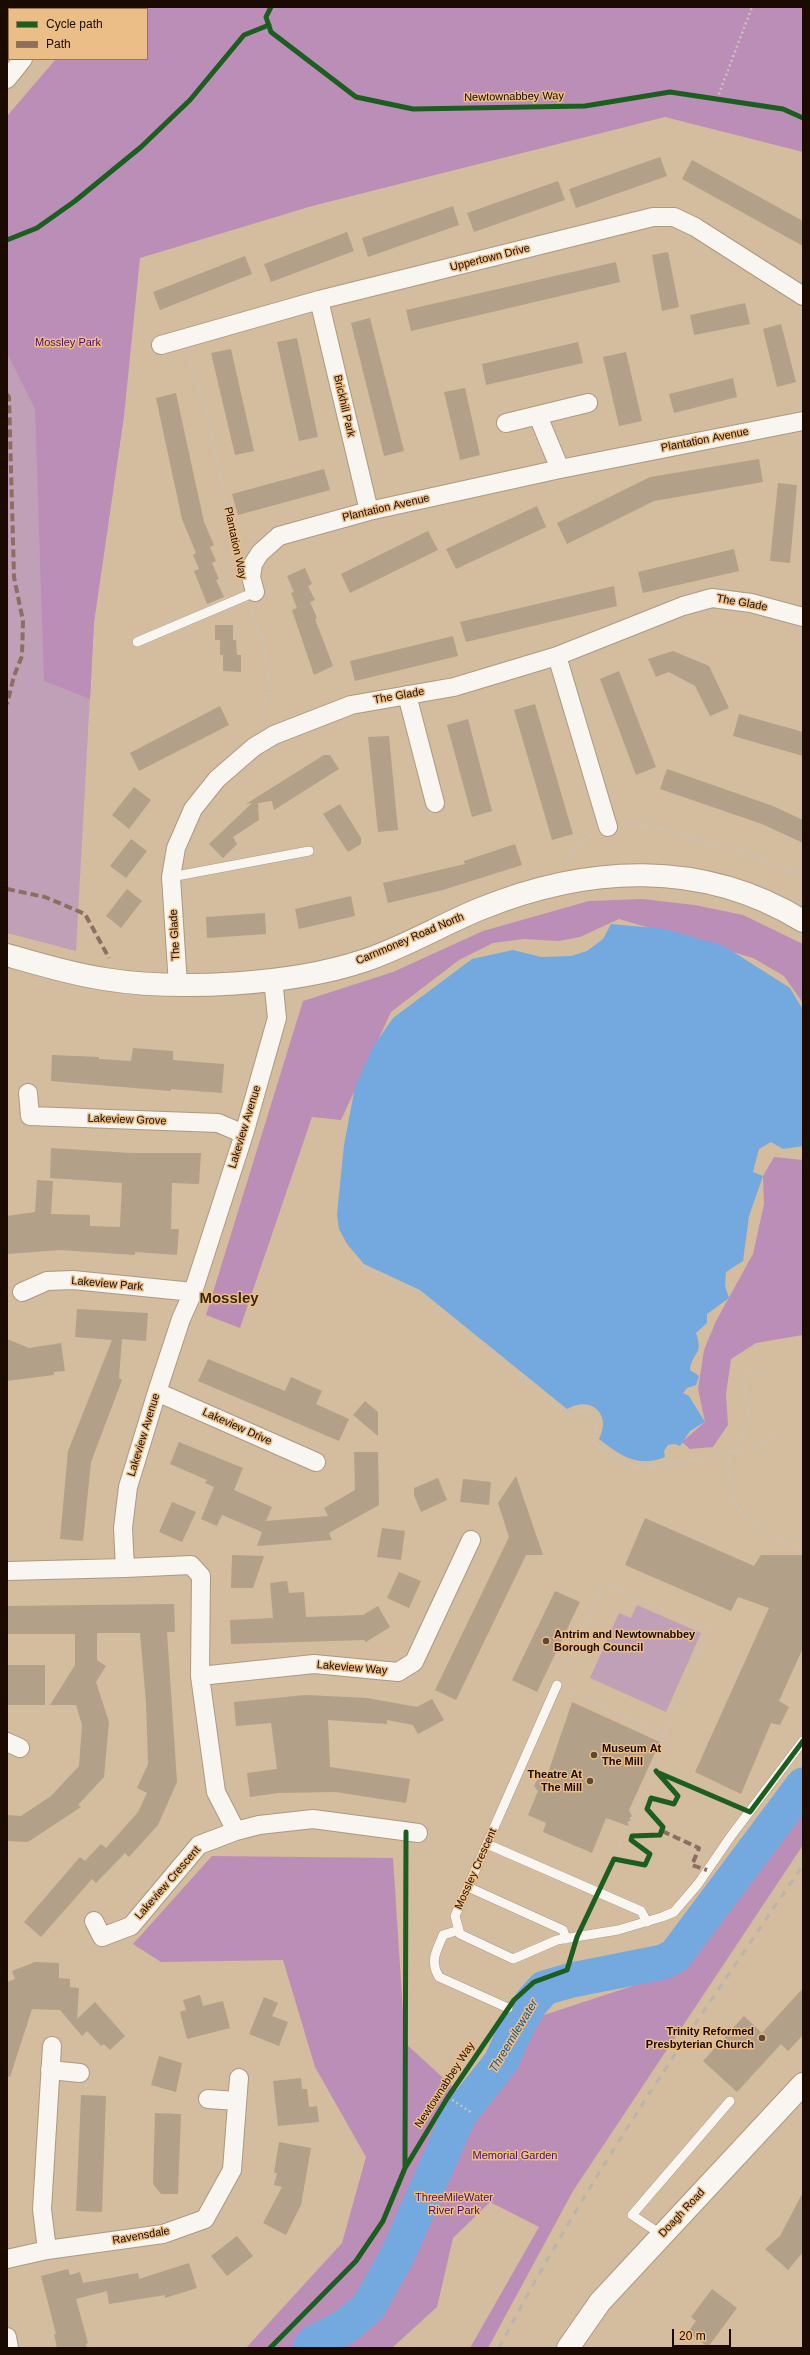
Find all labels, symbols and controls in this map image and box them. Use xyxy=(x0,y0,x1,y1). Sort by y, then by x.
legend xyxy=(8,8,148,60)
text: Cycle path xyxy=(46,17,103,31)
text: Path xyxy=(46,37,71,51)
street label: Newtownabbey Way xyxy=(464,90,564,104)
street label: Uppertown Drive xyxy=(449,242,531,274)
park label: Mossley Park xyxy=(35,336,101,350)
street label: Brickhill Park xyxy=(330,374,358,438)
street label: Plantation Avenue xyxy=(660,425,750,455)
street label: Plantation Avenue xyxy=(341,492,431,524)
street label: Plantation Way xyxy=(221,506,249,580)
street label: The Glade xyxy=(716,592,768,614)
street label: The Glade xyxy=(373,685,425,707)
street label: The Glade xyxy=(167,909,183,961)
street label: Carnmoney Road North xyxy=(354,910,466,968)
street label: Lakeview Avenue xyxy=(226,1084,264,1170)
street label: Lakeview Grove xyxy=(87,1112,167,1128)
street label: Lakeview Park xyxy=(71,1274,143,1294)
district label: Mossley xyxy=(199,1290,259,1308)
street label: Lakeview Avenue xyxy=(125,1392,163,1478)
street label: Lakeview Drive xyxy=(200,1406,274,1448)
place label: Antrim and Newtownabbey Borough Council xyxy=(554,1628,695,1654)
marker: Antrim and Newtownabbey Borough Council xyxy=(541,1636,551,1646)
street label: Lakeview Way xyxy=(316,1658,388,1678)
place label: Museum At The Mill xyxy=(602,1742,661,1768)
marker: Museum At The Mill xyxy=(589,1750,599,1760)
place label: Theatre At The Mill xyxy=(528,1768,582,1794)
marker: Theatre At The Mill xyxy=(585,1776,595,1786)
street label: Mossley Crescent xyxy=(452,1826,500,1912)
street label: Lakeview Crescent xyxy=(133,1844,203,1922)
water label: Threemilewater xyxy=(487,1997,541,2075)
place label: Trinity Reformed Presbyterian Church xyxy=(646,2025,754,2051)
marker: Trinity Reformed Presbyterian Church xyxy=(757,2033,767,2043)
street label: Newtownabbey Way xyxy=(412,2040,478,2130)
park label: Memorial Garden xyxy=(473,2149,557,2163)
street label: Doagh Road xyxy=(656,2186,708,2240)
park label: ThreeMileWater River Park xyxy=(415,2191,493,2217)
street label: Ravensdale xyxy=(111,2224,171,2248)
scale bar xyxy=(674,2321,733,2347)
text: 20 m xyxy=(679,2329,706,2343)

